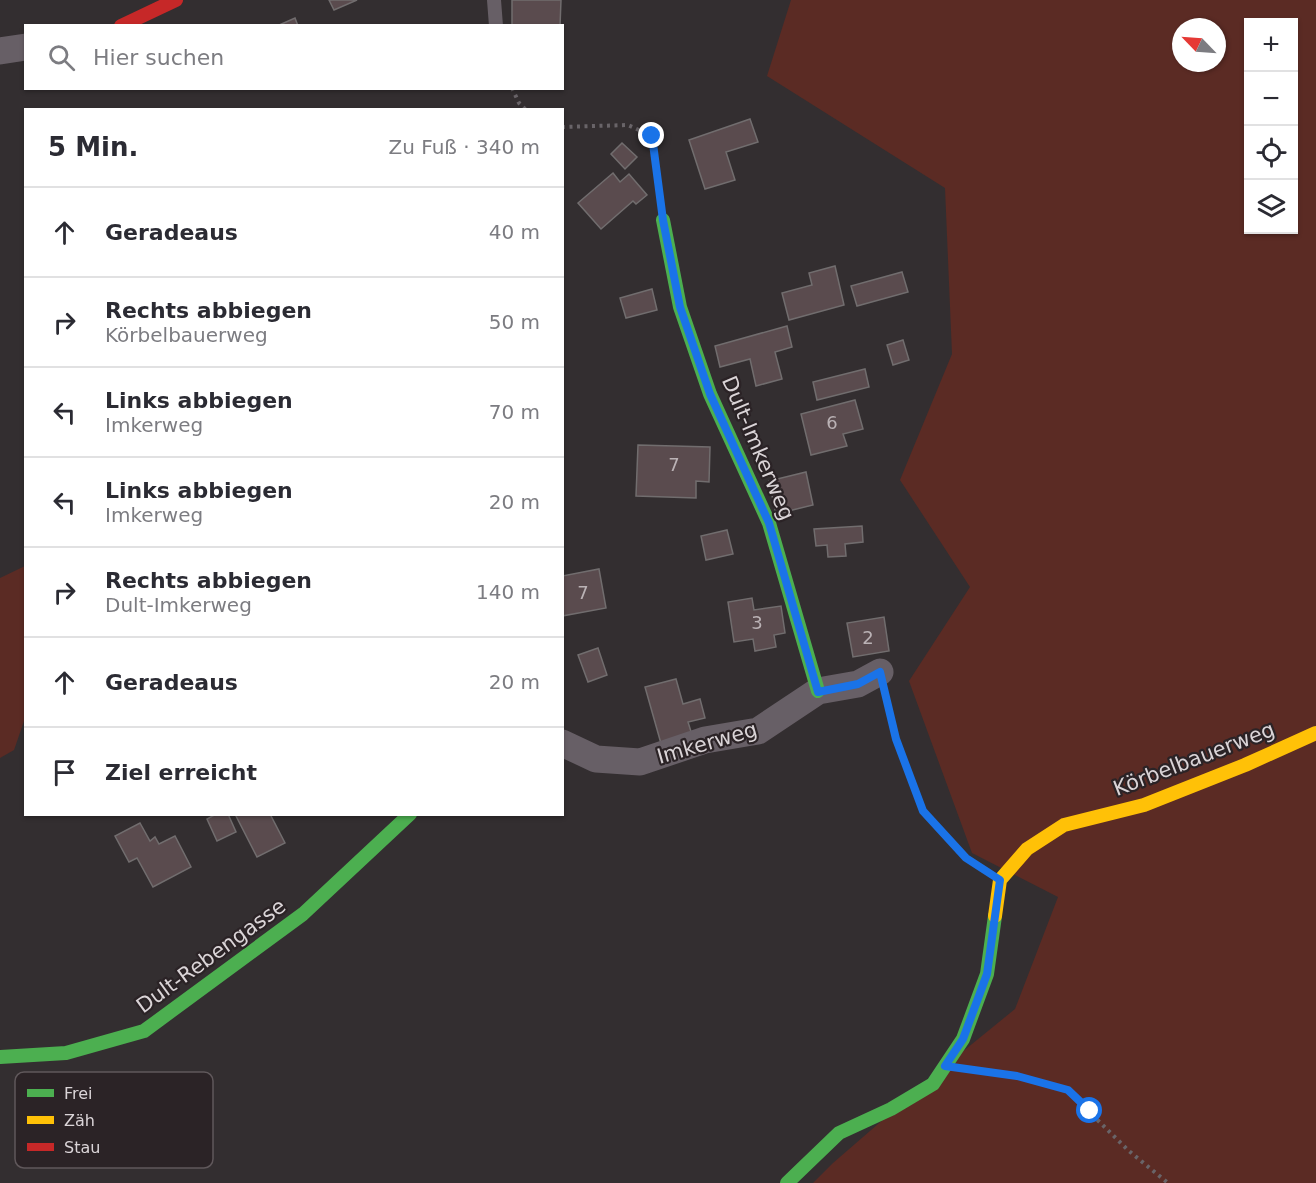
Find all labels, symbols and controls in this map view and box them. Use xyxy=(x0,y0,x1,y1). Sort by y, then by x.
north arrow xyxy=(1172,18,1226,72)
map controls xyxy=(1244,18,1298,234)
button: + xyxy=(1244,18,1298,72)
search box xyxy=(24,24,564,90)
icon: search xyxy=(45,41,78,74)
text: Hier suchen xyxy=(93,45,224,70)
button: − xyxy=(1244,72,1298,126)
route end xyxy=(638,122,664,148)
button: locate xyxy=(1244,126,1298,180)
text: 5 Min. xyxy=(48,132,138,162)
text: Zu Fuß · 340 m xyxy=(388,135,540,159)
button: layers xyxy=(1244,180,1298,234)
icon: ahead xyxy=(48,216,81,249)
text: Geradeaus xyxy=(105,220,238,245)
text: 40 m xyxy=(489,220,540,244)
text: Rechts abbiegen xyxy=(105,298,312,323)
icon: right xyxy=(48,306,81,339)
text: 50 m xyxy=(489,310,540,334)
text: Körbelbauerweg xyxy=(105,323,268,347)
street label: Dult-Imkerweg xyxy=(717,372,799,524)
text: Links abbiegen xyxy=(105,388,293,413)
icon: left xyxy=(48,396,81,429)
text: 70 m xyxy=(489,400,540,424)
house number: 6 xyxy=(826,412,838,433)
text: Imkerweg xyxy=(105,413,203,437)
house number: 7 xyxy=(668,454,680,475)
text: Links abbiegen xyxy=(105,478,293,503)
icon: left xyxy=(48,486,81,519)
text: 20 m xyxy=(489,490,540,514)
text: Imkerweg xyxy=(105,503,203,527)
text: Rechts abbiegen xyxy=(105,568,312,593)
icon: right xyxy=(48,576,81,609)
text: 140 m xyxy=(476,580,540,604)
house number: 7 xyxy=(577,582,589,603)
text: Dult-Imkerweg xyxy=(105,593,252,617)
house number: 3 xyxy=(751,612,763,633)
house number: 2 xyxy=(862,627,874,648)
icon: ahead xyxy=(48,666,81,699)
text: Geradeaus xyxy=(105,670,238,695)
text: 20 m xyxy=(489,670,540,694)
street label: Imkerweg xyxy=(654,717,760,769)
street label: Körbelbauerweg xyxy=(1110,717,1278,801)
icon: arrive xyxy=(48,756,81,789)
text: Ziel erreicht xyxy=(105,760,257,785)
street label: Dult-Rebengasse xyxy=(132,894,290,1018)
legend xyxy=(15,1072,213,1168)
text: Frei xyxy=(64,1084,93,1103)
route start xyxy=(1076,1097,1102,1123)
text: Zäh xyxy=(64,1111,95,1130)
text: Stau xyxy=(64,1138,100,1157)

